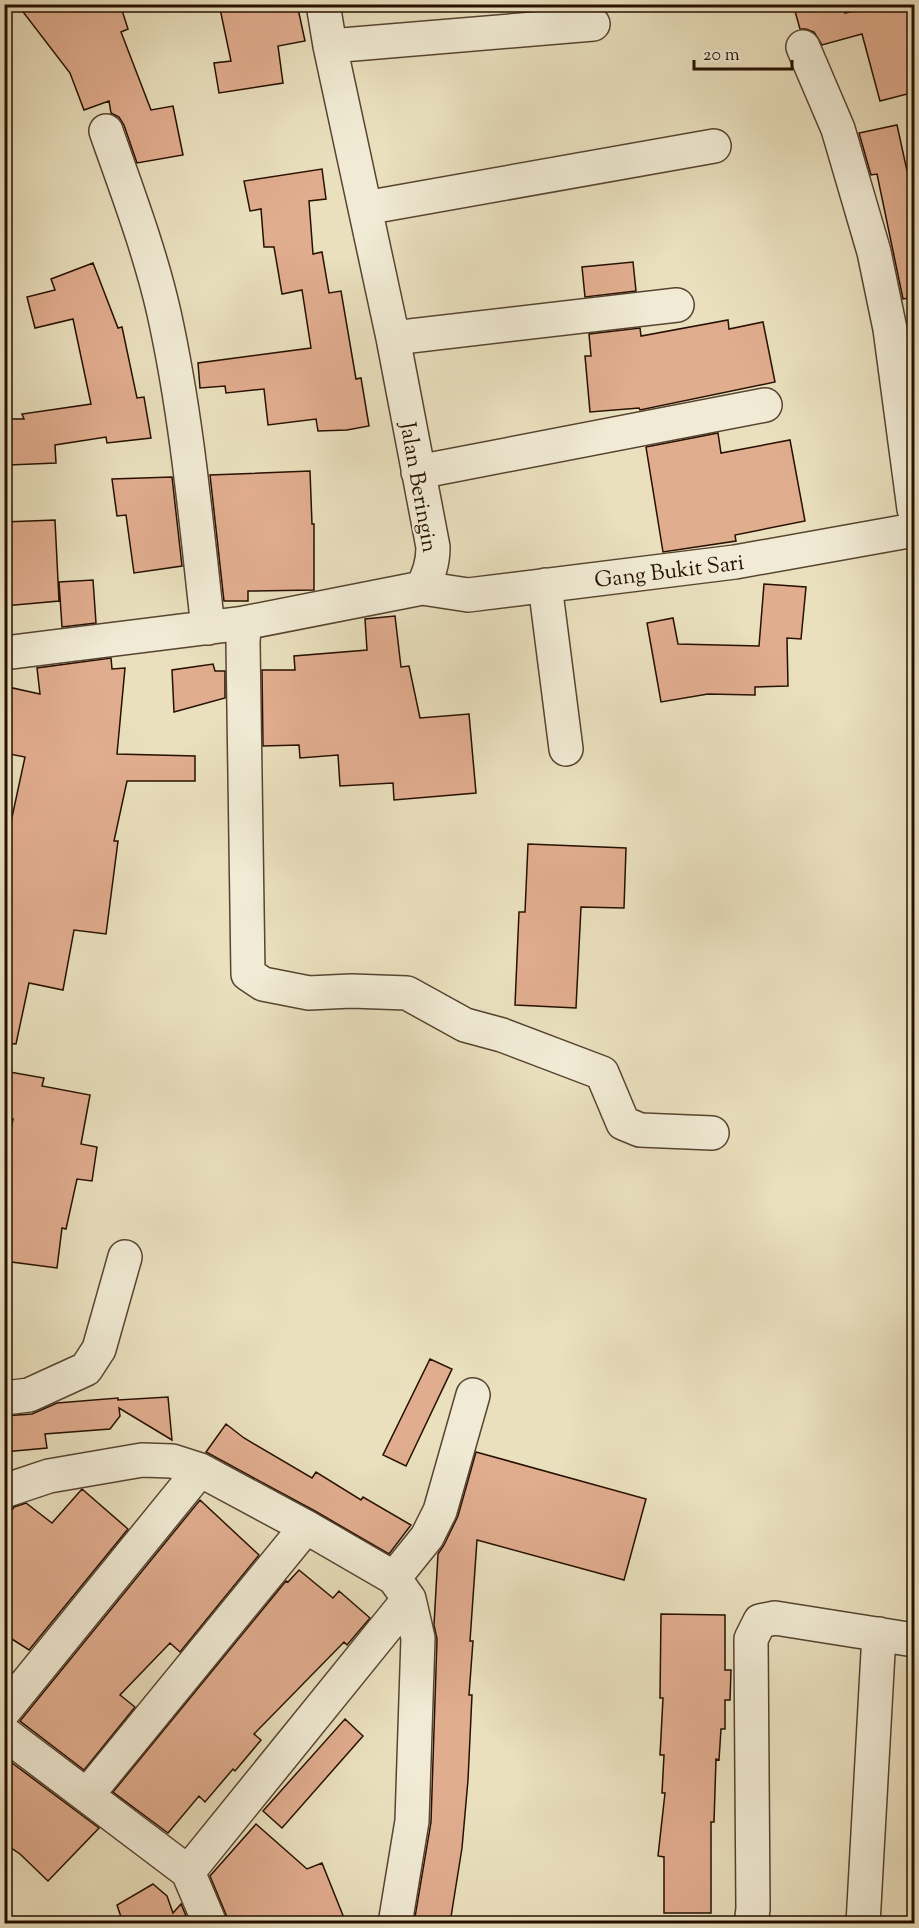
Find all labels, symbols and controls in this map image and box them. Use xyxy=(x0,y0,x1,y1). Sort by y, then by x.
scale bar xyxy=(694,33,792,71)
text: 20 m xyxy=(703,43,740,69)
street label: Jalan Beringin xyxy=(390,419,444,555)
street label: Gang Bukit Sari xyxy=(593,548,746,598)

